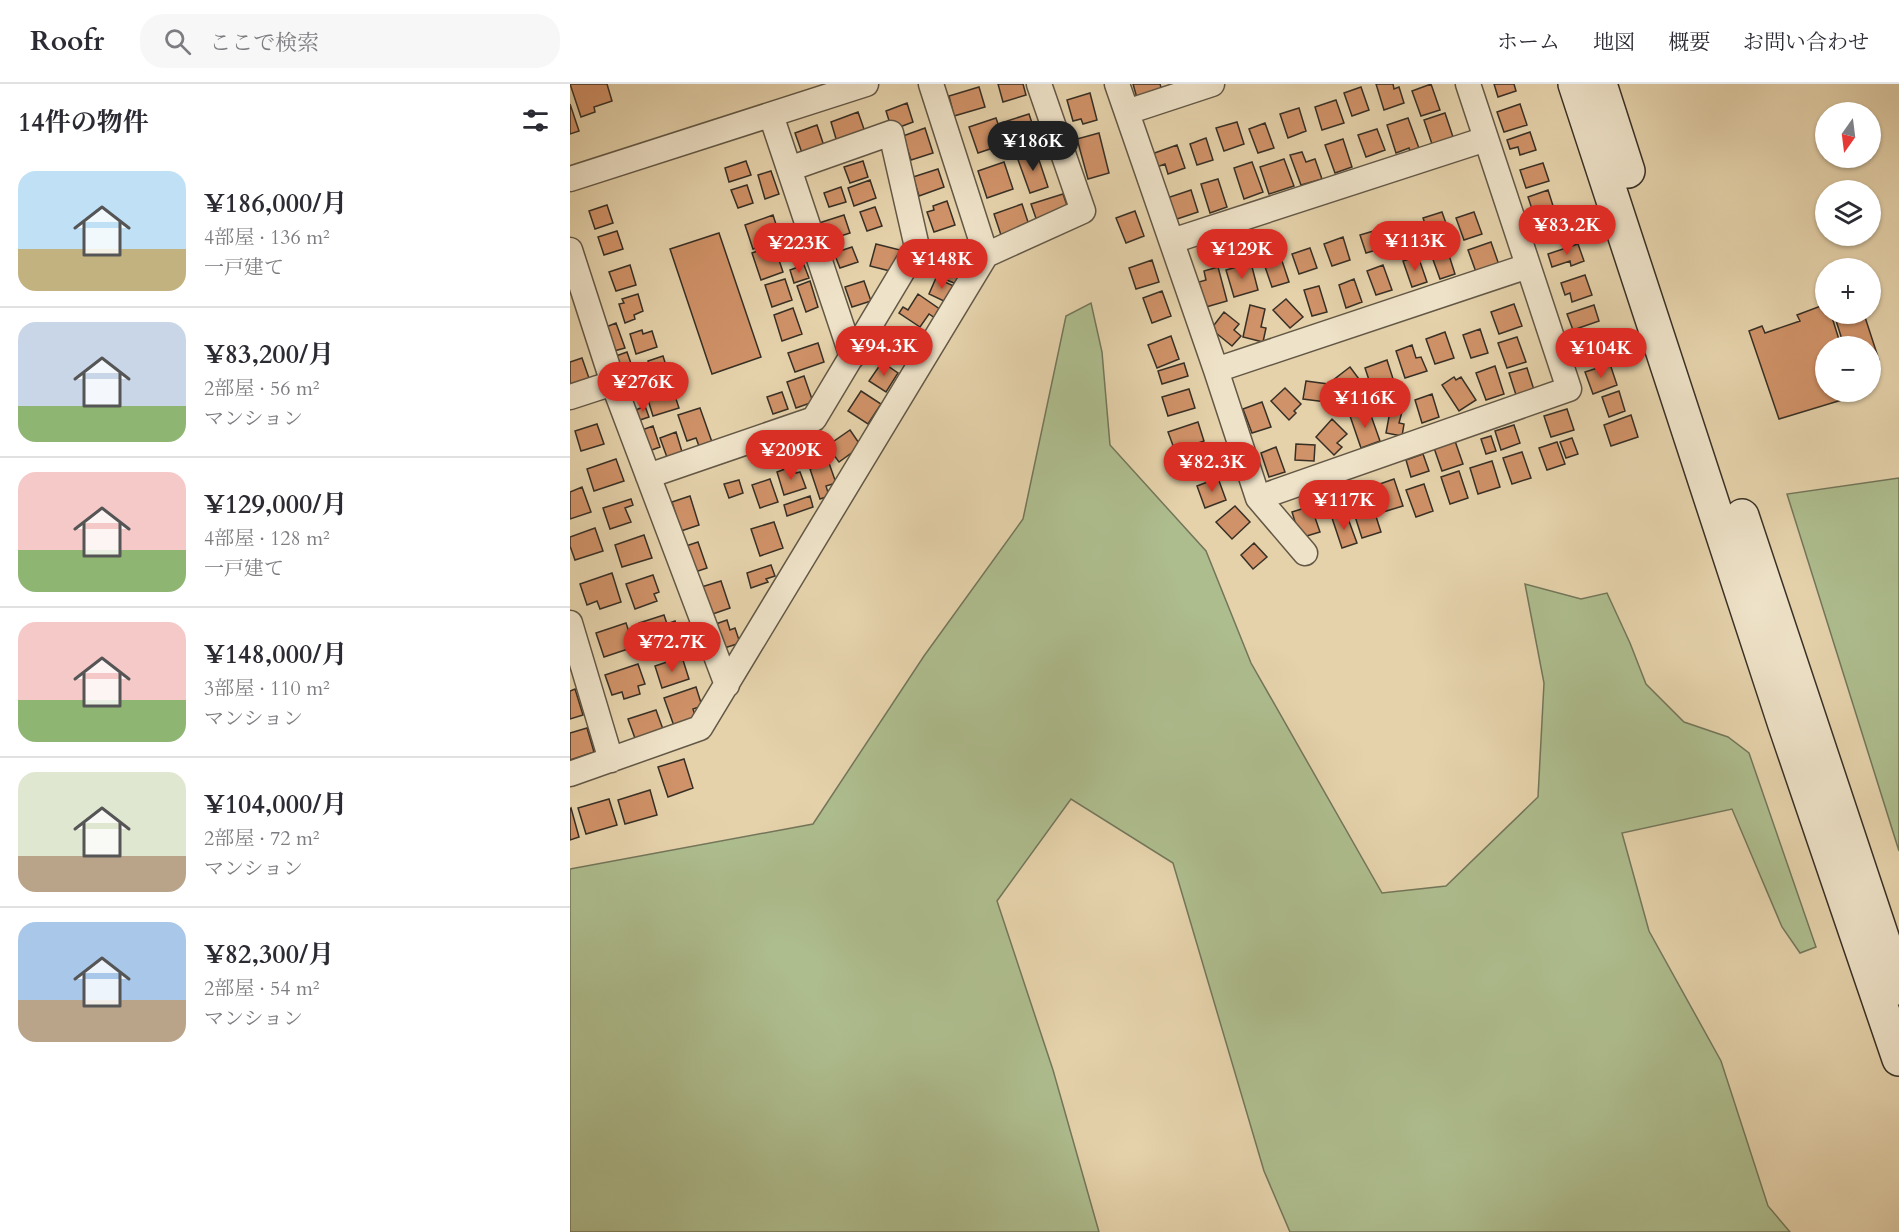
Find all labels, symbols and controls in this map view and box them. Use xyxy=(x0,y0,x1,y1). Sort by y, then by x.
search box xyxy=(140,14,560,68)
text: Roofr xyxy=(30,22,104,60)
icon: search xyxy=(161,25,194,58)
text: ここで検索 xyxy=(209,28,319,58)
text: ホーム xyxy=(1497,28,1560,57)
text: 地図 xyxy=(1593,28,1635,57)
text: 概要 xyxy=(1668,28,1710,57)
text: お問い合わせ xyxy=(1743,28,1869,57)
north arrow xyxy=(1815,102,1881,168)
map controls xyxy=(1815,102,1881,402)
icon: filters xyxy=(519,104,552,137)
text: 14件の物件 xyxy=(18,105,149,140)
pin: ¥186K xyxy=(991,121,1075,172)
text: ¥186K xyxy=(1002,127,1064,154)
button: layers xyxy=(1815,180,1881,246)
text: ¥186,000/月 xyxy=(204,186,347,221)
icon: home xyxy=(66,195,138,267)
pin: ¥83.2K xyxy=(1518,205,1616,256)
text: ¥83.2K xyxy=(1533,211,1601,238)
pin: ¥113K xyxy=(1373,221,1457,272)
pin: ¥223K xyxy=(757,223,841,274)
text: 4部屋 · 136 m² xyxy=(204,224,330,251)
text: ¥113K xyxy=(1384,227,1446,254)
text: ¥223K xyxy=(768,229,830,256)
pin: ¥129K xyxy=(1200,229,1284,280)
text: ¥129K xyxy=(1211,235,1273,262)
pin: ¥148K xyxy=(900,239,984,290)
text: ¥148K xyxy=(911,245,973,272)
text: 一戸建て xyxy=(204,254,284,281)
button: + xyxy=(1815,258,1881,324)
pin: ¥94.3K xyxy=(835,326,933,377)
pin: ¥104K xyxy=(1559,328,1643,379)
text: ¥94.3K xyxy=(850,332,918,359)
text: ¥104K xyxy=(1570,334,1632,361)
button: − xyxy=(1815,336,1881,402)
text: ¥83,200/月 xyxy=(204,337,334,372)
icon: home xyxy=(66,346,138,418)
pin: ¥276K xyxy=(601,362,685,413)
text: ¥276K xyxy=(612,368,674,395)
text: 2部屋 · 56 m² xyxy=(204,375,320,402)
pin: ¥116K xyxy=(1323,378,1407,429)
text: ¥116K xyxy=(1334,384,1396,411)
text: マンション xyxy=(204,405,303,432)
pin: ¥209K xyxy=(749,430,833,481)
text: ¥209K xyxy=(760,436,822,463)
pin: ¥82.3K xyxy=(1163,442,1261,493)
text: ¥82.3K xyxy=(1178,448,1246,475)
pin: ¥117K xyxy=(1302,480,1386,531)
text: ¥117K xyxy=(1313,486,1375,513)
text: ¥129,000/月 xyxy=(204,487,347,522)
icon: home xyxy=(66,496,138,568)
text: 4部屋 · 128 m² xyxy=(204,525,330,552)
text: 一戸建て xyxy=(204,555,284,582)
pin: ¥72.7K xyxy=(623,622,721,673)
text: ¥72.7K xyxy=(638,628,706,655)
text: ¥148,000/月 xyxy=(204,637,347,672)
icon: home xyxy=(66,646,138,718)
text: 3部屋 · 110 m² xyxy=(204,675,330,702)
text: マンション xyxy=(204,705,303,732)
text: ¥104,000/月 xyxy=(204,787,347,822)
icon: home xyxy=(66,796,138,868)
text: 2部屋 · 72 m² xyxy=(204,825,320,852)
text: マンション xyxy=(204,855,303,882)
text: ¥82,300/月 xyxy=(204,937,334,972)
icon: home xyxy=(66,946,138,1018)
text: 2部屋 · 54 m² xyxy=(204,975,320,1002)
text: マンション xyxy=(204,1005,303,1032)

